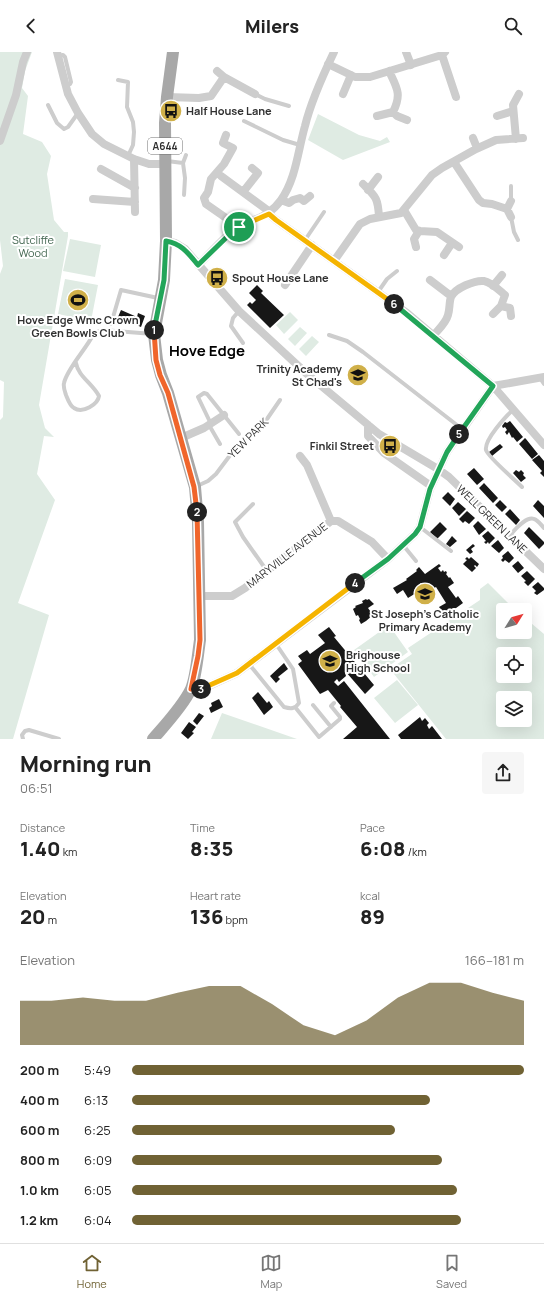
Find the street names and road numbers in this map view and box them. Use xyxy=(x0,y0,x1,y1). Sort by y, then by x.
road number: A644 xyxy=(148,138,182,154)
street label: YEW PARK xyxy=(224,414,271,461)
street label: WELL GREEN LANE xyxy=(454,481,531,556)
street label: MARYVILLE AVENUE xyxy=(243,518,330,591)

